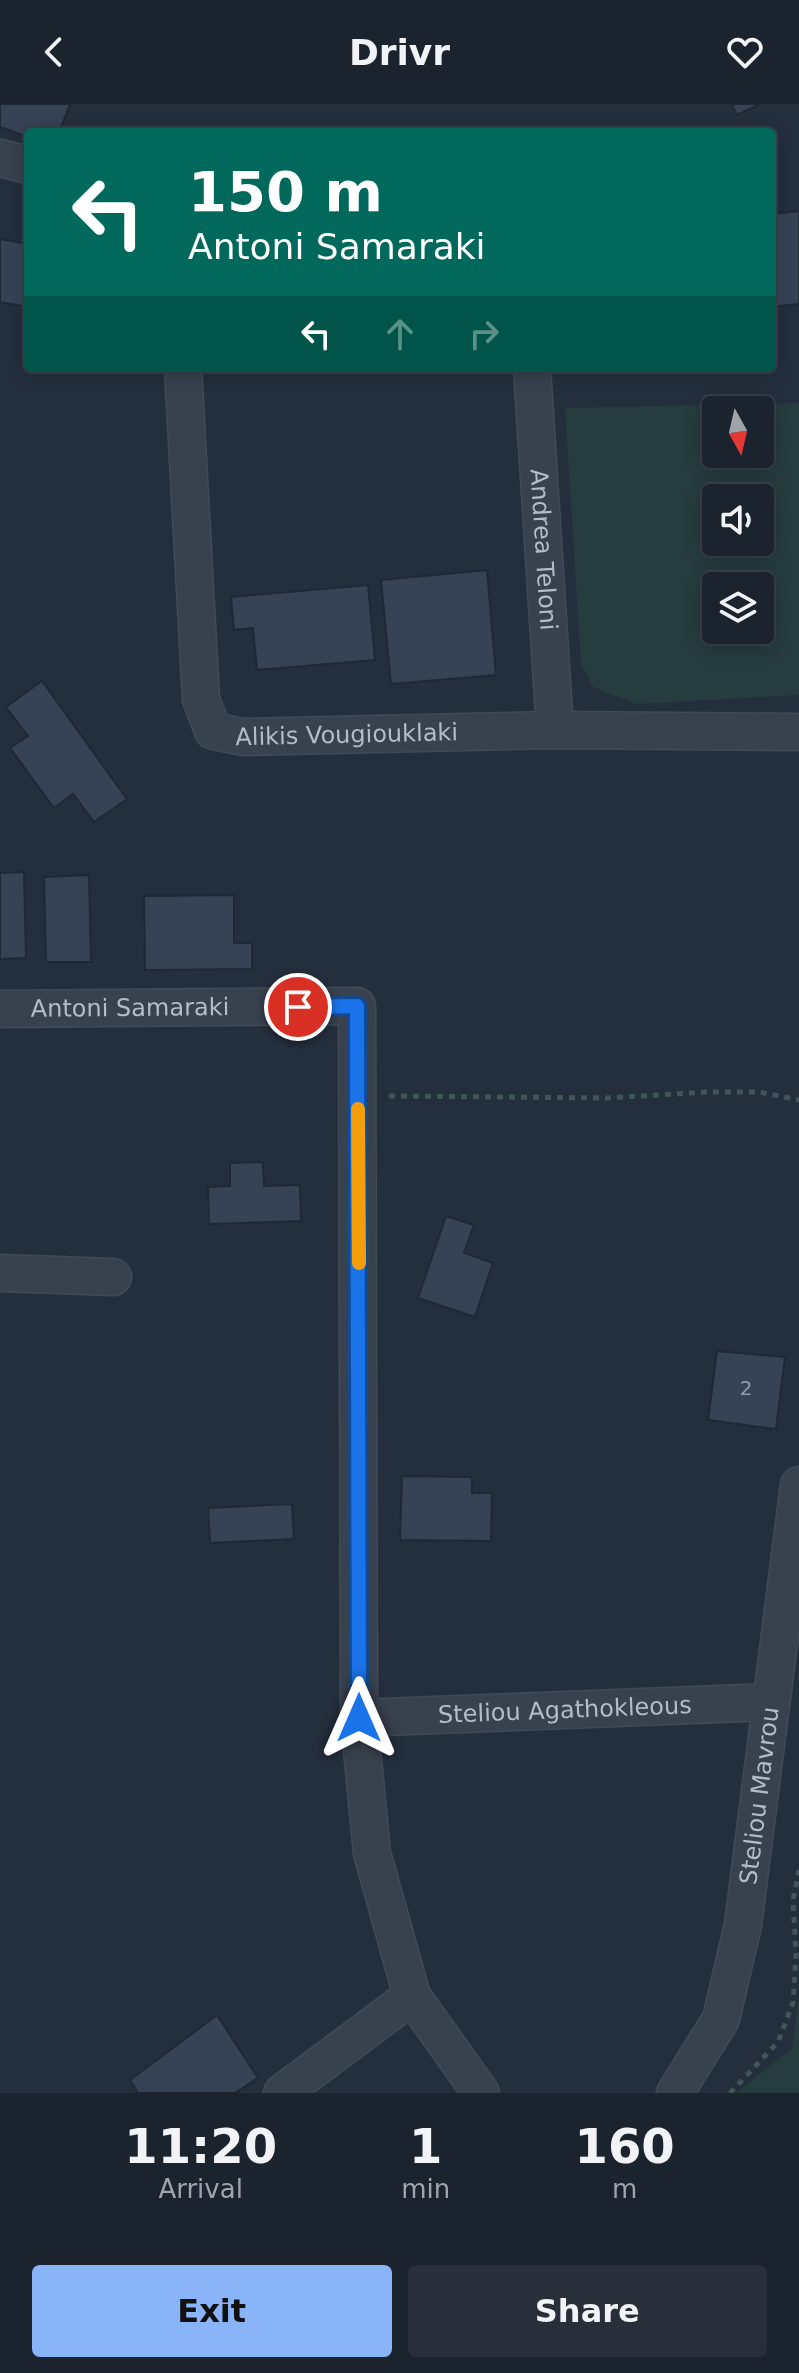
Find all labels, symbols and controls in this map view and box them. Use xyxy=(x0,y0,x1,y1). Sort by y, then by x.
icon: back xyxy=(32,30,76,74)
icon: heart xyxy=(723,30,767,74)
text: Drivr xyxy=(349,32,450,73)
text: 150 m xyxy=(188,159,383,224)
icon: left xyxy=(56,160,160,264)
text: Antoni Samaraki xyxy=(188,226,486,267)
icon: left xyxy=(294,312,338,356)
icon: ahead xyxy=(378,312,422,356)
icon: right xyxy=(462,312,506,356)
north arrow xyxy=(702,396,774,468)
map controls xyxy=(702,396,774,644)
street label: Andrea Teloni xyxy=(524,468,563,631)
button: sound xyxy=(702,484,774,556)
button: layers xyxy=(702,572,774,644)
street label: Alikis Vougiouklaki xyxy=(235,718,458,751)
pin xyxy=(264,973,332,1041)
icon: arrive xyxy=(276,985,320,1029)
street label: Antoni Samaraki xyxy=(31,993,229,1023)
house number: 2 xyxy=(740,1376,752,1400)
position arrow xyxy=(317,1676,401,1760)
street label: Steliou Agathokleous xyxy=(438,1691,692,1729)
street label: Steliou Mavrou xyxy=(734,1705,785,1886)
text: 11:20 xyxy=(124,2118,277,2174)
text: 1 xyxy=(409,2118,442,2174)
text: 160 xyxy=(575,2118,675,2174)
text: Arrival xyxy=(158,2174,243,2204)
text: min xyxy=(401,2174,450,2204)
text: m xyxy=(612,2174,637,2204)
button: Exit xyxy=(32,2265,392,2357)
button: Share xyxy=(408,2265,767,2357)

